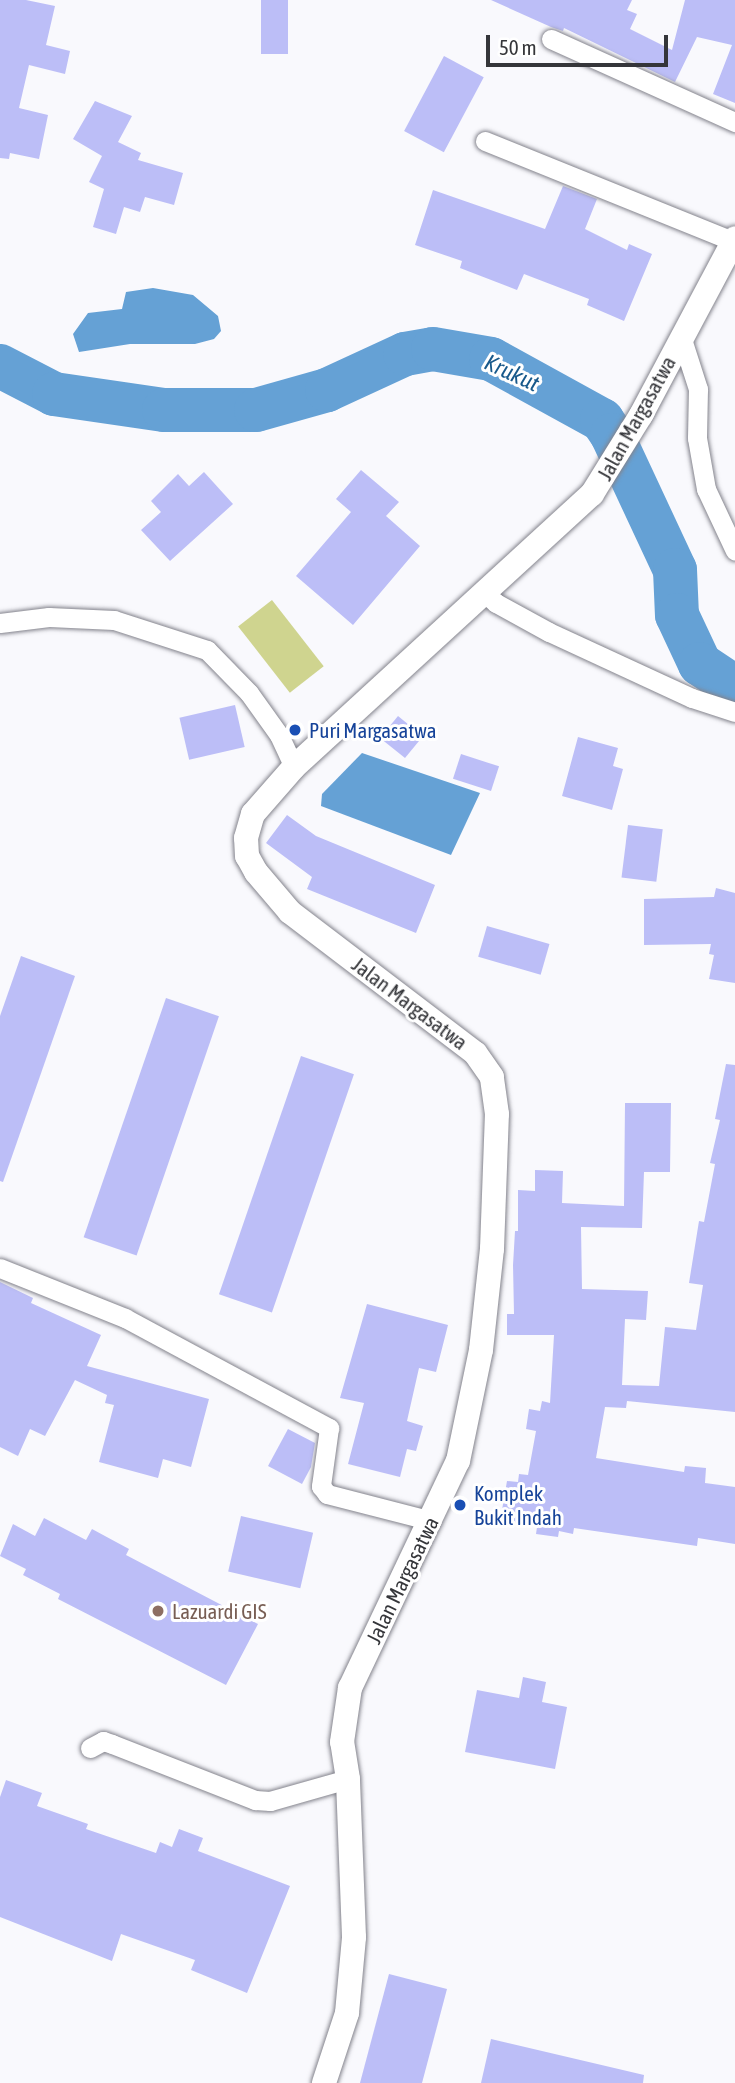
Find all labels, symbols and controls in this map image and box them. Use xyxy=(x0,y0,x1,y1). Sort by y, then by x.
scale bar xyxy=(490,21,672,65)
text: 50 m xyxy=(499,35,537,59)
water label: Krukut xyxy=(480,348,544,398)
street label: Jalan Margasatwa xyxy=(592,352,680,484)
place label: Puri Margasatwa xyxy=(309,717,436,743)
marker: Puri Margasatwa xyxy=(287,722,303,738)
street label: Jalan Margasatwa xyxy=(347,951,473,1055)
place label: Komplek Bukit Indah xyxy=(474,1480,562,1530)
marker: Komplek Bukit Indah xyxy=(452,1497,468,1513)
street label: Jalan Margasatwa xyxy=(360,1512,444,1648)
place label: Lazuardi GIS xyxy=(172,1598,267,1624)
marker: Lazuardi GIS xyxy=(150,1603,166,1619)

